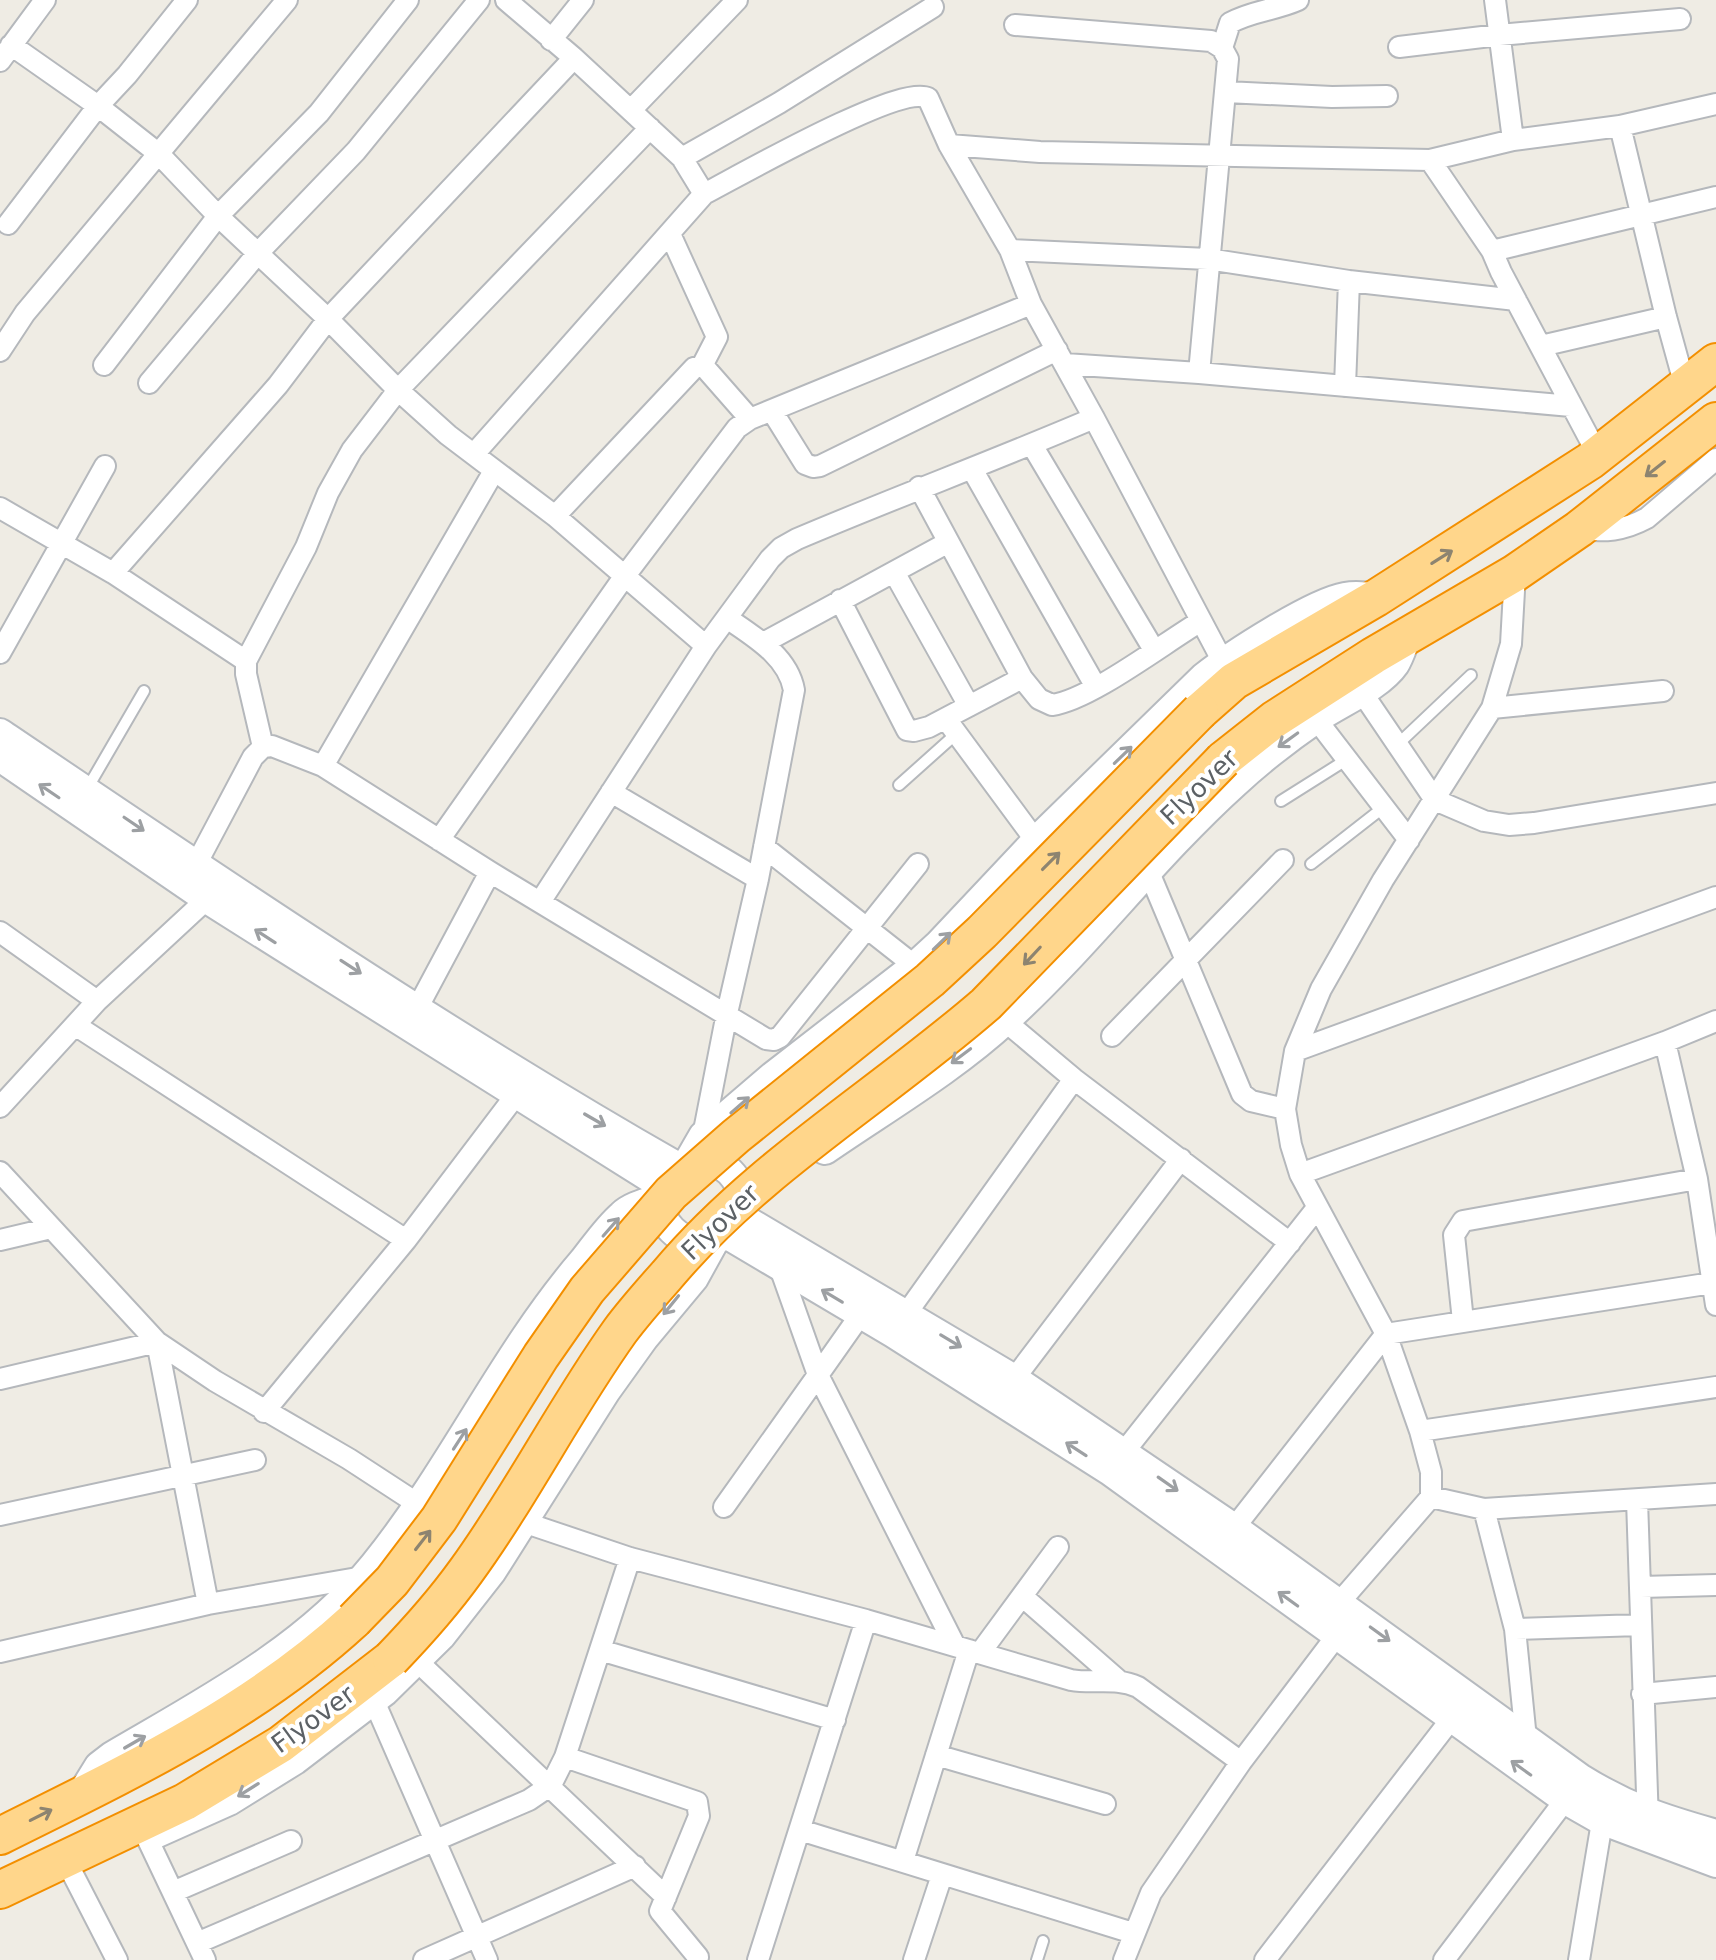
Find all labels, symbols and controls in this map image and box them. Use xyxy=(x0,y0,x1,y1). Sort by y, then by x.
one-way arrow xyxy=(1645,461,1666,478)
one-way arrow xyxy=(1430,548,1453,564)
one-way arrow xyxy=(1278,731,1299,748)
street label: Flyover xyxy=(1154,743,1244,831)
one-way arrow xyxy=(1113,746,1132,765)
one-way arrow xyxy=(39,783,61,799)
one-way arrow xyxy=(123,815,145,832)
one-way arrow xyxy=(1041,851,1060,871)
one-way arrow xyxy=(254,928,277,944)
one-way arrow xyxy=(932,932,951,951)
one-way arrow xyxy=(1023,946,1042,965)
one-way arrow xyxy=(340,958,362,975)
one-way arrow xyxy=(951,1048,972,1065)
one-way arrow xyxy=(729,1096,749,1114)
one-way arrow xyxy=(583,1112,606,1128)
street label: Flyover xyxy=(675,1178,765,1266)
one-way arrow xyxy=(602,1218,620,1238)
one-way arrow xyxy=(821,1288,844,1304)
one-way arrow xyxy=(662,1294,680,1314)
one-way arrow xyxy=(939,1334,962,1350)
one-way arrow xyxy=(452,1428,469,1450)
one-way arrow xyxy=(1065,1440,1088,1456)
one-way arrow xyxy=(1157,1476,1179,1492)
one-way arrow xyxy=(415,1530,432,1551)
one-way arrow xyxy=(1278,1590,1300,1607)
one-way arrow xyxy=(1369,1626,1391,1643)
street label: Flyover xyxy=(266,1679,361,1759)
one-way arrow xyxy=(123,1734,146,1750)
one-way arrow xyxy=(1511,1760,1533,1776)
one-way arrow xyxy=(237,1782,260,1798)
one-way arrow xyxy=(28,1807,52,1823)

